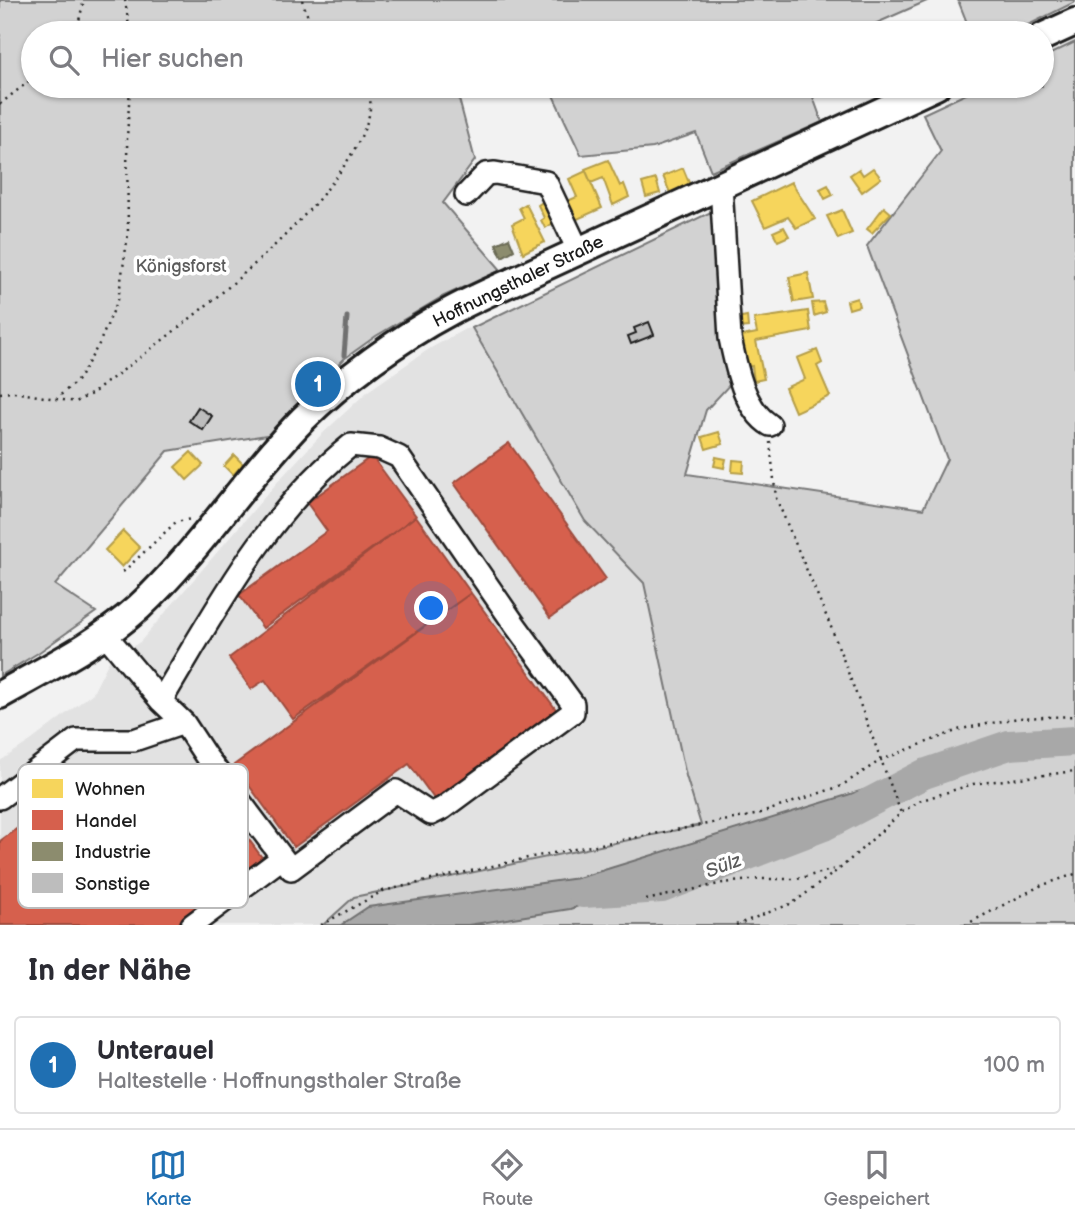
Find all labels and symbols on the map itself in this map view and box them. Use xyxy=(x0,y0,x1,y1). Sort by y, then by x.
street label: Hoffnungsthaler Straße xyxy=(429,231,607,332)
park label: Königsforst xyxy=(135,256,227,277)
pin: 1 xyxy=(295,358,341,410)
your location xyxy=(414,591,448,625)
legend xyxy=(18,764,248,908)
text: Wohnen xyxy=(75,778,145,801)
text: Handel xyxy=(75,810,137,833)
text: Industrie xyxy=(75,841,151,864)
water label: Sülz xyxy=(702,849,745,884)
text: Sonstige xyxy=(75,873,150,896)

